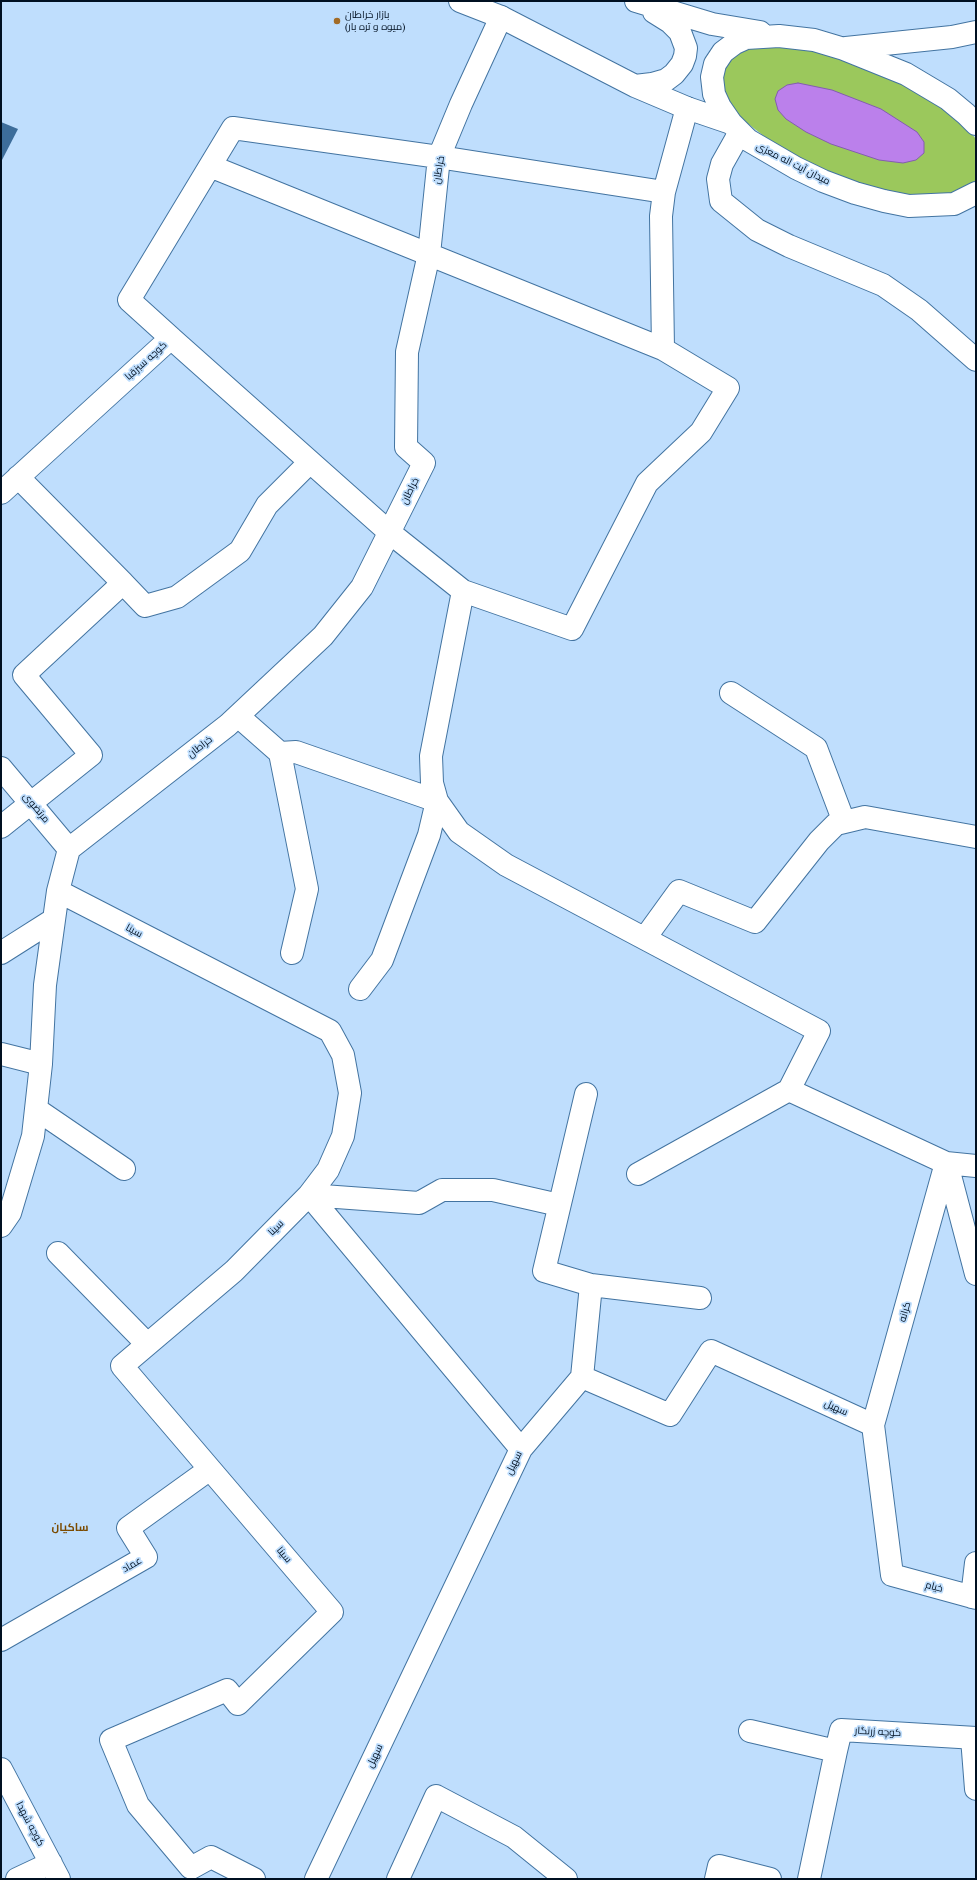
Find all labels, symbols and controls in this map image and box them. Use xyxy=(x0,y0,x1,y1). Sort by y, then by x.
place label: بازار خراطان (میوه و تره بار) xyxy=(345,9,405,32)
marker: بازار خراطان (میوه و تره بار) xyxy=(332,16,342,26)
street label: میدان آیت اله معزی xyxy=(754,140,832,188)
street label: خراطان xyxy=(431,155,447,185)
street label: کوچه سبزقبا xyxy=(123,339,169,383)
street label: خراطان xyxy=(398,476,422,506)
street label: خراطان xyxy=(185,734,215,760)
street label: مرتضوی xyxy=(20,791,52,825)
street label: سینا xyxy=(124,922,144,940)
street label: سینا xyxy=(266,1218,286,1238)
street label: کرانه xyxy=(896,1301,914,1323)
street label: سهیل xyxy=(822,1397,850,1419)
street label: سهیل xyxy=(503,1449,525,1477)
district label: ساکیان xyxy=(52,1521,88,1535)
street label: سینا xyxy=(274,1545,294,1565)
street label: عماد xyxy=(120,1555,144,1575)
street label: خیام xyxy=(924,1579,944,1595)
street label: کوچه زرنگار xyxy=(854,1725,902,1739)
street label: سهیل xyxy=(364,1742,386,1770)
street label: کوچه شهدا xyxy=(13,1800,47,1848)

